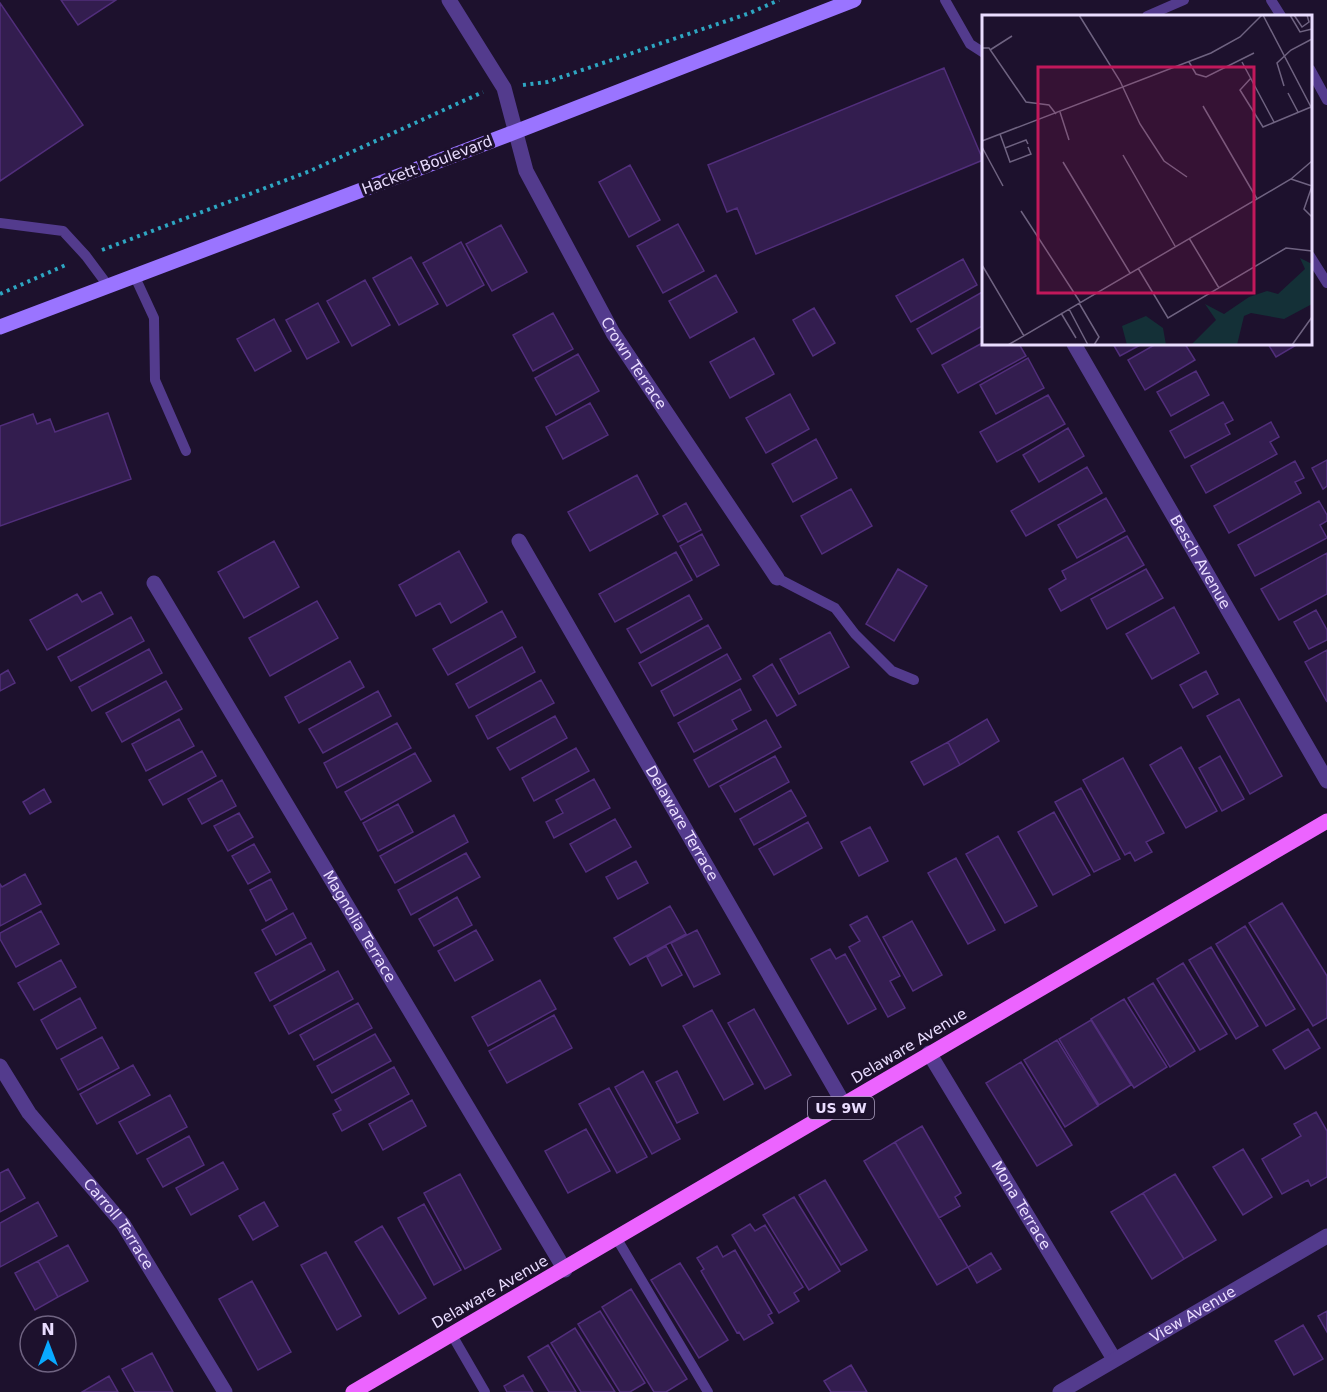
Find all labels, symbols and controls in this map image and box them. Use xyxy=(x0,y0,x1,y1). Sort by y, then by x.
inset map xyxy=(982,15,1312,345)
street label: Hackett Boulevard xyxy=(359,132,495,198)
street label: Crown Terrace xyxy=(597,314,670,413)
street label: Besch Avenue xyxy=(1166,512,1235,612)
street label: Delaware Terrace xyxy=(642,763,722,884)
street label: Magnolia Terrace xyxy=(319,867,400,986)
street label: Delaware Avenue xyxy=(848,1005,970,1087)
road number: US 9W xyxy=(808,1097,874,1119)
street label: Mona Terrace xyxy=(987,1158,1055,1253)
street label: Carroll Terrace xyxy=(79,1175,157,1273)
street label: Delaware Avenue xyxy=(429,1251,551,1333)
street label: View Avenue xyxy=(1147,1282,1239,1346)
north arrow xyxy=(18,1314,78,1374)
text: N xyxy=(41,1320,55,1339)

